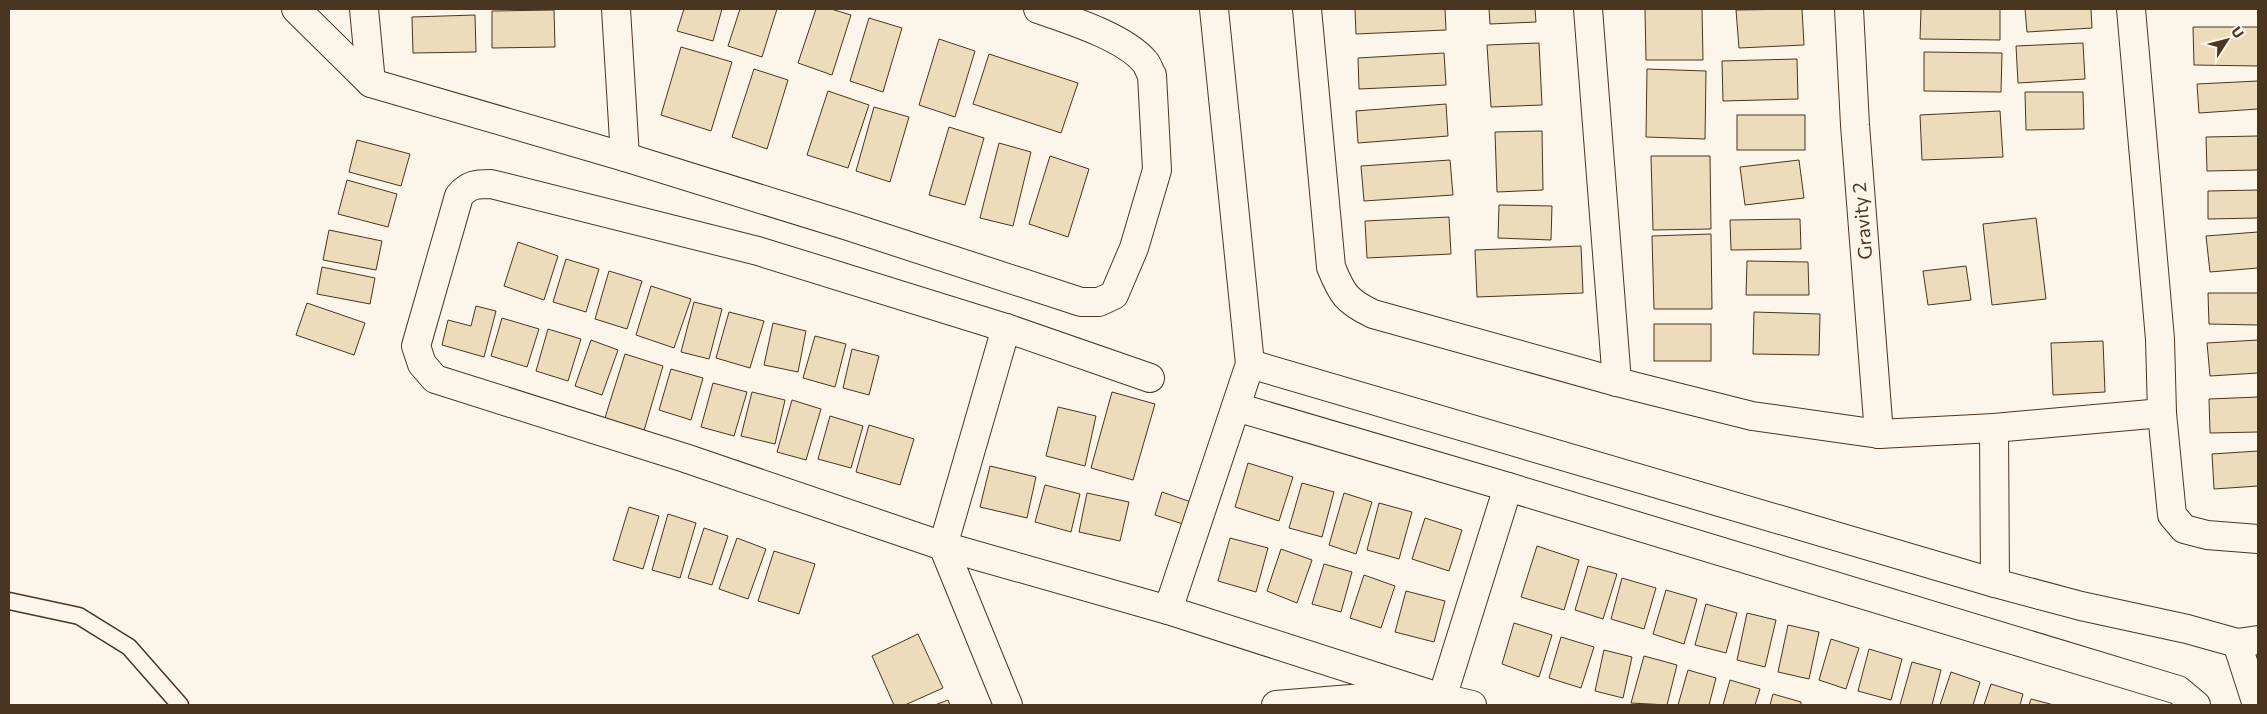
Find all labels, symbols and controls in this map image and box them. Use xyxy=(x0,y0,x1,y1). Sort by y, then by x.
north arrow xyxy=(2202,15,2252,65)
text: U xyxy=(2228,23,2248,41)
street label: Gravity 2 xyxy=(1847,181,1876,261)

